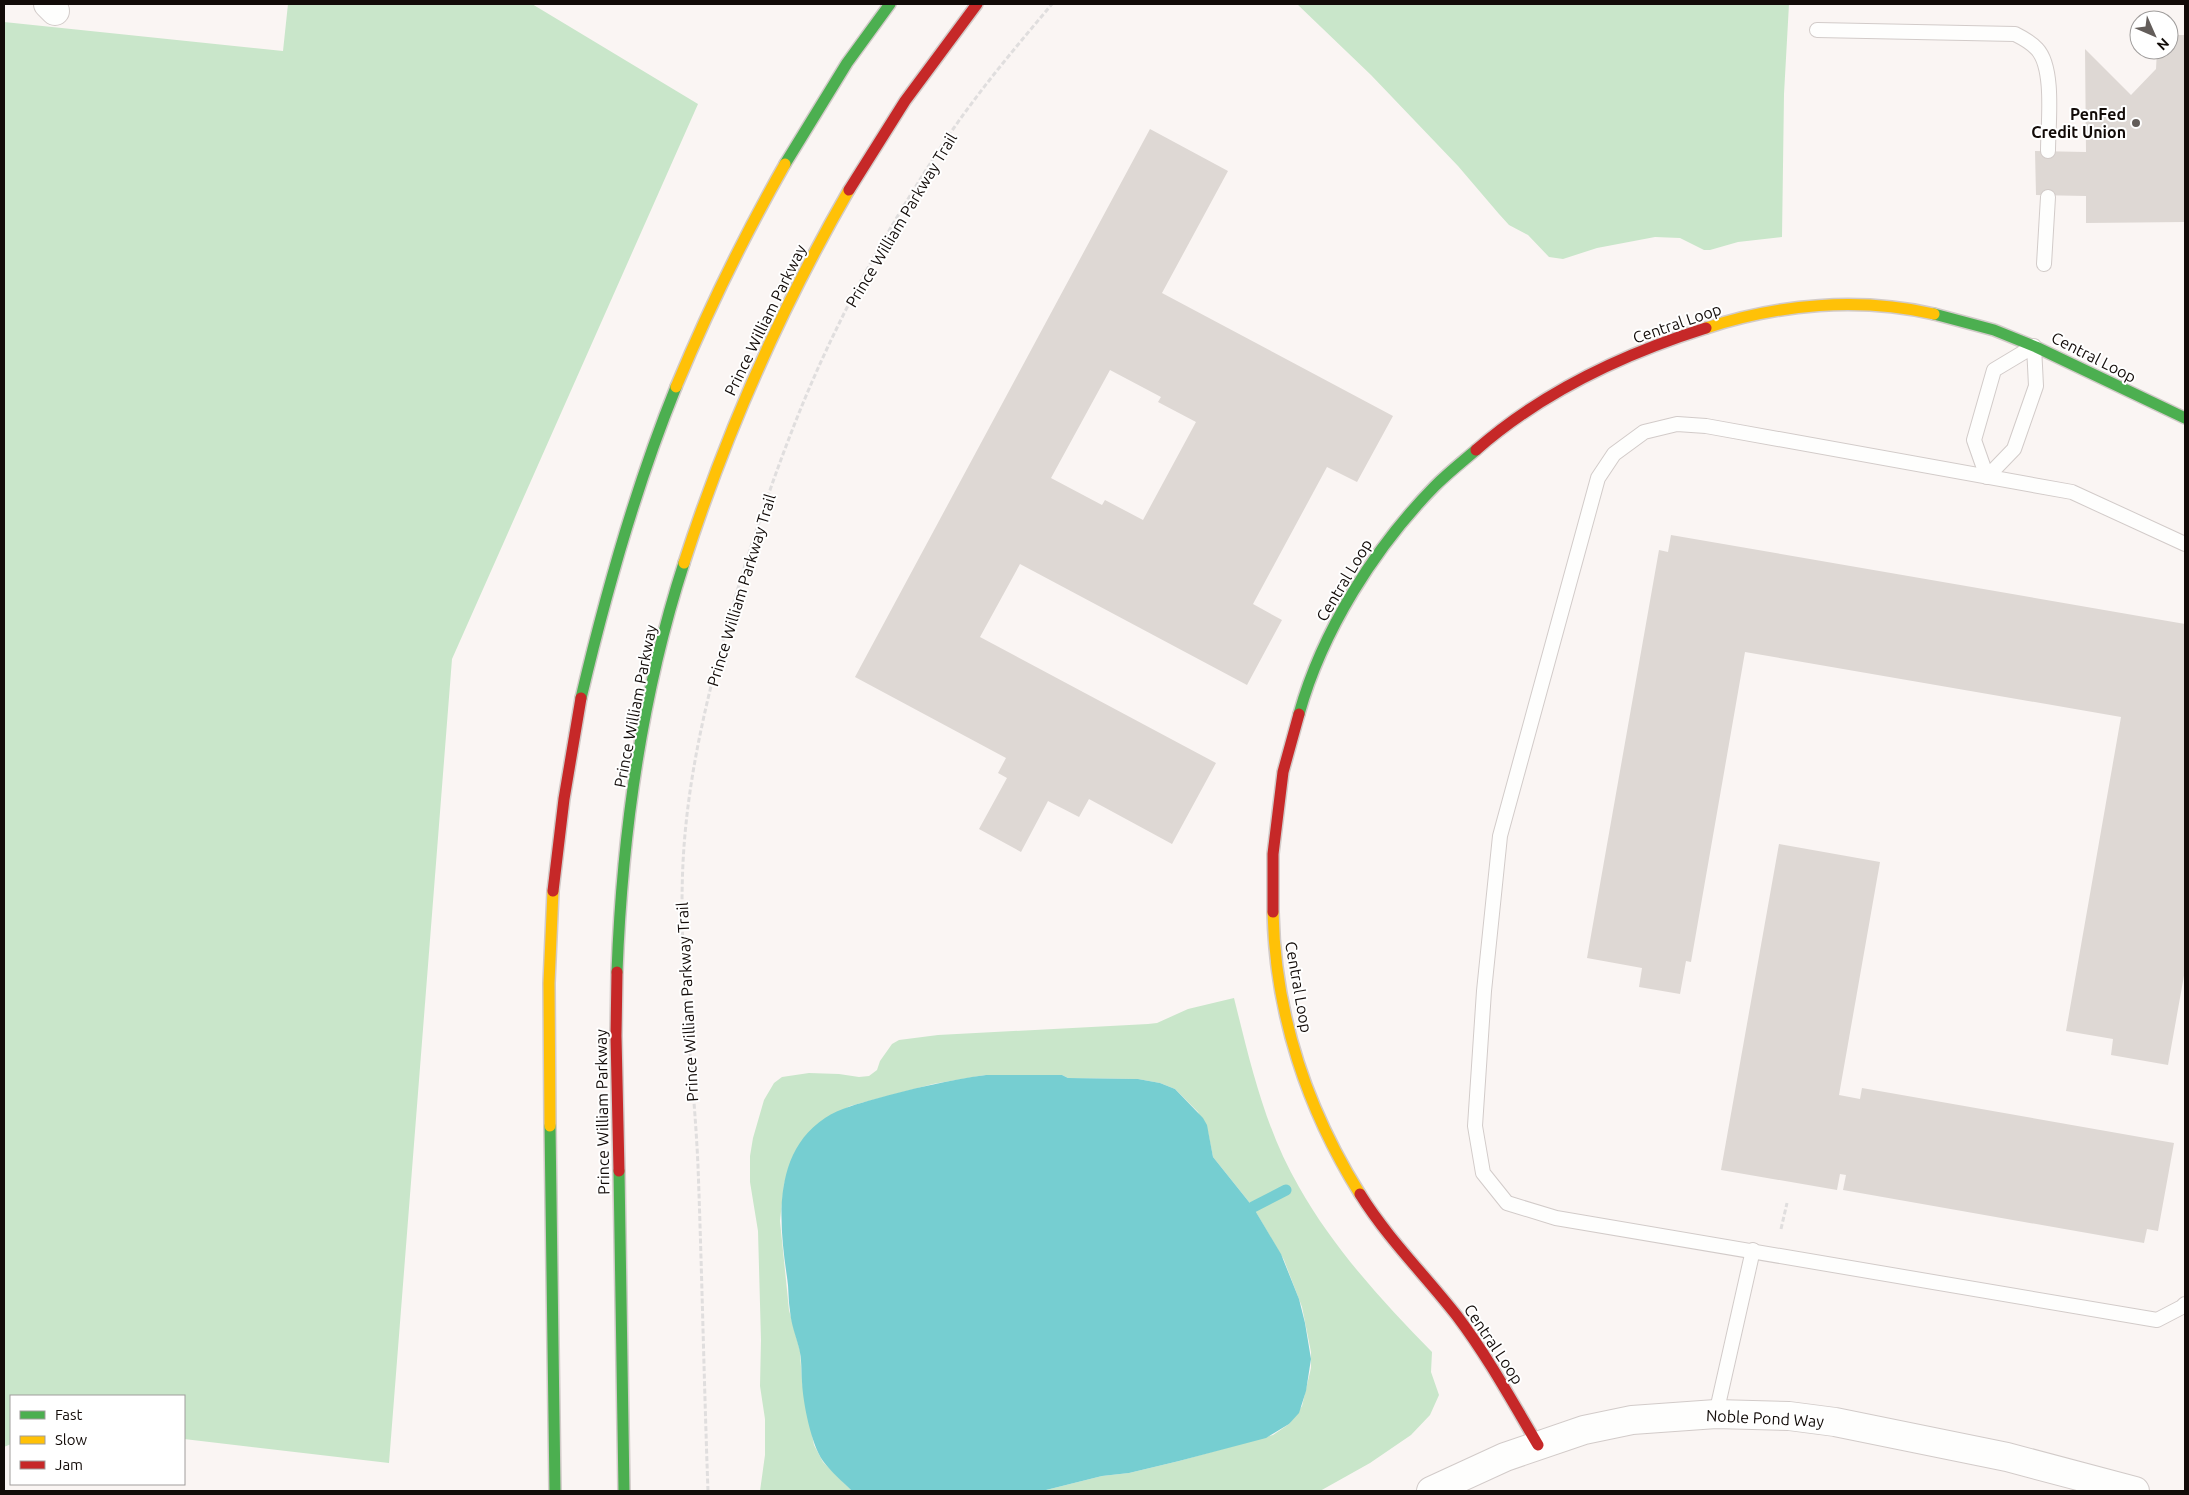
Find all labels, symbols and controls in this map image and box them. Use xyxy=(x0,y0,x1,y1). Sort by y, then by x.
north arrow xyxy=(2129,10,2179,60)
text: N xyxy=(2154,35,2173,54)
place label: PenFed Credit Union xyxy=(2031,105,2126,141)
marker: PenFed Credit Union xyxy=(2130,117,2142,129)
street label: Prince William Parkway Trail xyxy=(842,130,960,310)
street label: Prince William Parkway xyxy=(721,241,810,398)
street label: Central Loop xyxy=(1630,299,1724,347)
street label: Central Loop xyxy=(2049,328,2139,386)
street label: Prince William Parkway Trail xyxy=(703,492,779,688)
street label: Central Loop xyxy=(1312,536,1376,624)
street label: Prince William Parkway xyxy=(610,623,660,789)
street label: Prince William Parkway Trail xyxy=(673,902,701,1102)
street label: Central Loop xyxy=(1282,940,1316,1034)
street label: Prince William Parkway xyxy=(592,1029,612,1195)
street label: Central Loop xyxy=(1461,1301,1527,1387)
legend xyxy=(10,1395,185,1485)
text: Fast xyxy=(55,1406,83,1423)
street label: Noble Pond Way xyxy=(1706,1406,1825,1430)
text: Slow xyxy=(55,1431,88,1448)
text: Jam xyxy=(55,1456,83,1473)

